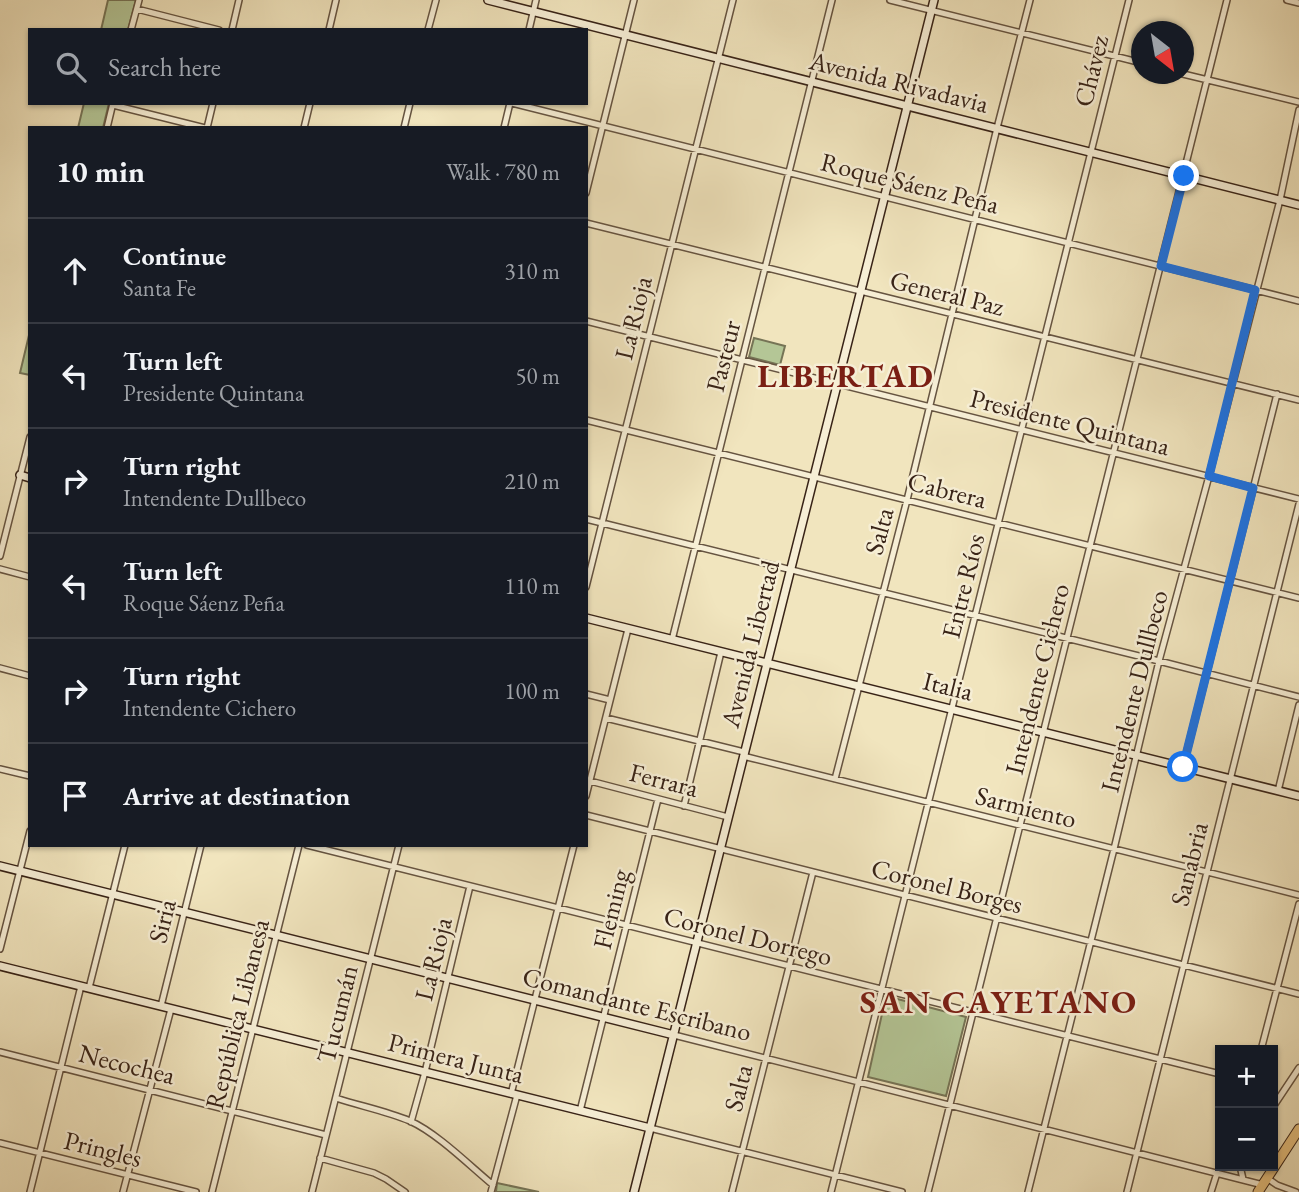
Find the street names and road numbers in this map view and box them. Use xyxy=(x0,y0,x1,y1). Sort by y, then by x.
street label: Chávez xyxy=(1066,32,1116,110)
street label: Avenida Rivadavia xyxy=(805,43,993,121)
street label: Roque Sáenz Peña xyxy=(817,144,1003,222)
street label: General Paz xyxy=(887,262,1008,324)
street label: La Rioja xyxy=(606,272,660,363)
street label: Pasteur xyxy=(698,316,748,395)
street label: Presidente Quintana xyxy=(967,381,1174,463)
street label: Cabrera xyxy=(904,464,991,516)
street label: Salta xyxy=(856,503,902,558)
street label: Entre Ríos xyxy=(934,530,992,642)
street label: Avenida Libertad xyxy=(713,556,787,732)
street label: Intendente Cichero xyxy=(997,580,1077,778)
street label: Intendente Dullbeco xyxy=(1092,586,1176,796)
street label: Italia xyxy=(919,663,977,709)
street label: Ferrara xyxy=(626,755,702,805)
street label: Sarmiento xyxy=(972,778,1080,836)
street label: Sanabria xyxy=(1162,818,1216,910)
street label: Coronel Borges xyxy=(868,851,1026,921)
street label: Fleming xyxy=(585,865,637,953)
street label: Siria xyxy=(140,895,184,946)
street label: Coronel Dorrego xyxy=(660,899,836,973)
street label: La Rioja xyxy=(406,913,460,1004)
street label: República Libanesa xyxy=(197,915,277,1113)
street label: Comandante Escribano xyxy=(519,959,755,1049)
street label: Tucumán xyxy=(308,961,366,1067)
street label: Primera Junta xyxy=(385,1025,528,1091)
street label: Necochea xyxy=(75,1036,179,1092)
street label: Salta xyxy=(716,1060,760,1115)
street label: Pringles xyxy=(60,1123,146,1175)

